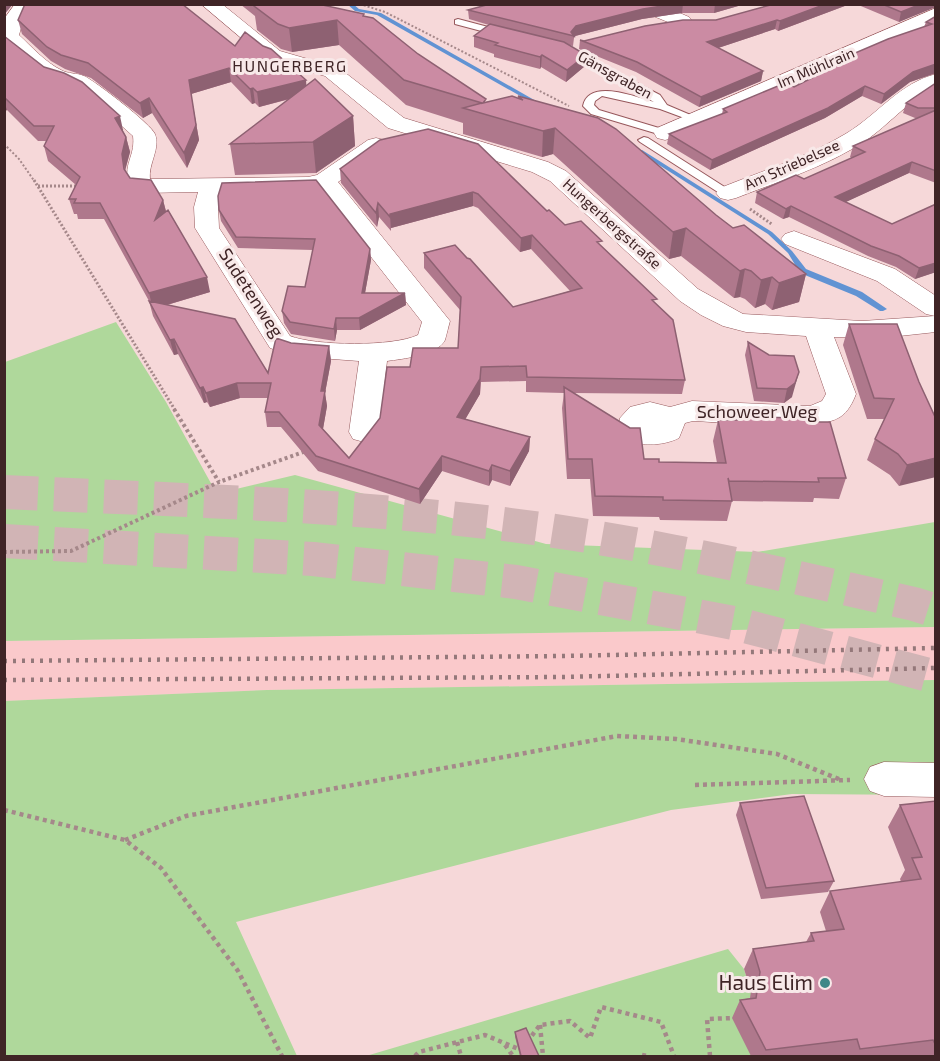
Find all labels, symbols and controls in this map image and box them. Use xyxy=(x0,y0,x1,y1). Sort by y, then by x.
street label: Im Mühlrain xyxy=(774,43,857,91)
street label: Gänsgraben xyxy=(575,46,656,102)
district label: HUNGERBERG xyxy=(232,56,348,75)
street label: Am Striebelsee xyxy=(741,135,842,193)
street label: Hungerbergstraße xyxy=(560,174,666,272)
street label: Sudetenweg xyxy=(215,244,289,341)
street label: Schoweer Weg xyxy=(697,400,817,422)
place label: Haus Elim xyxy=(719,969,813,994)
marker: Haus Elim xyxy=(818,976,832,990)

